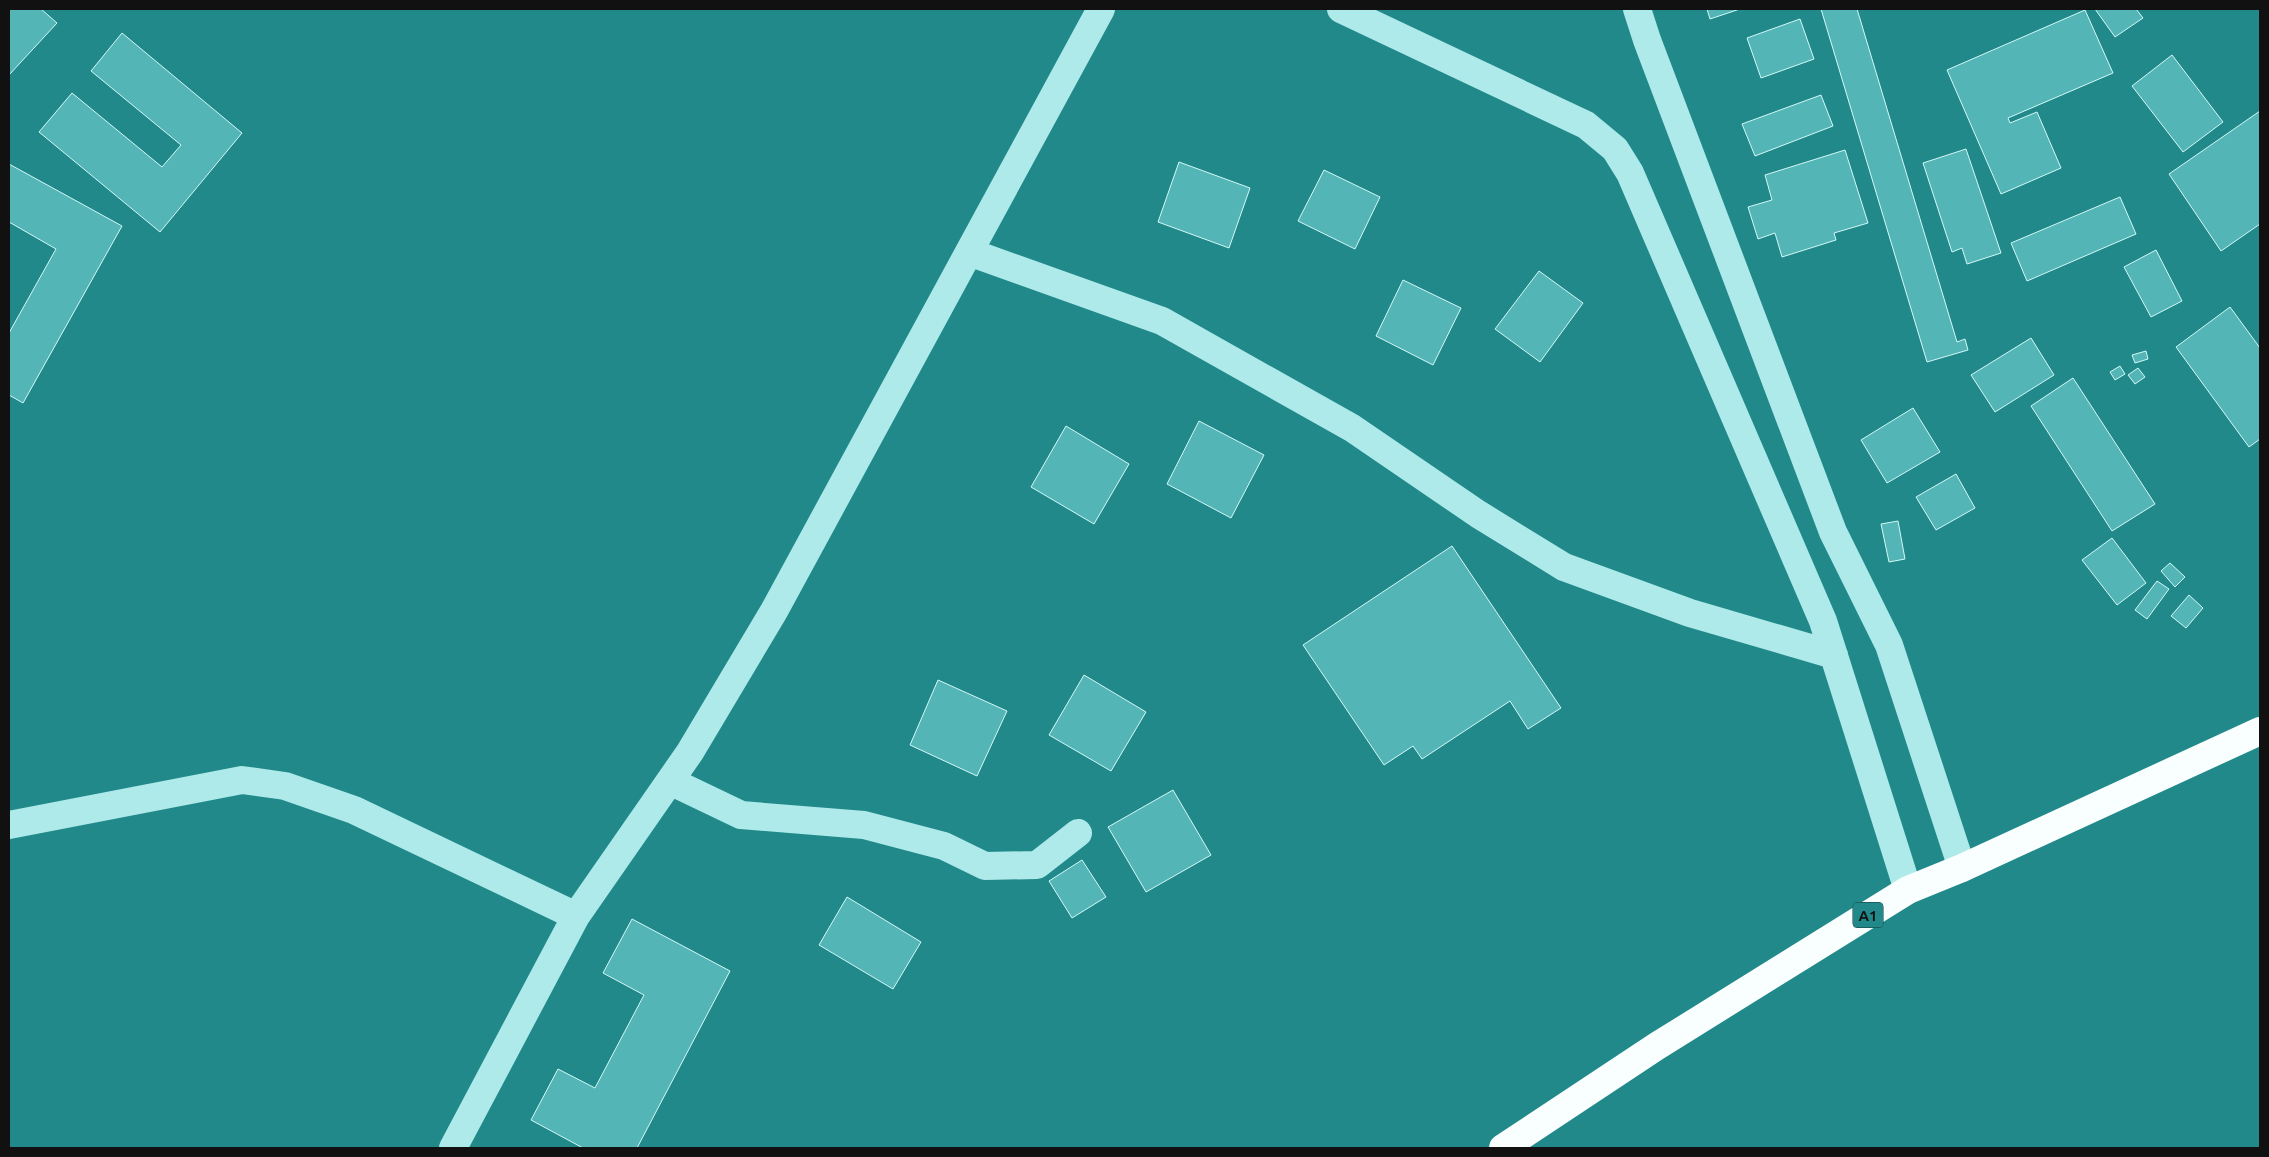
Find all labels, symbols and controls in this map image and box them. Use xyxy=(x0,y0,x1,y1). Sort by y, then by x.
road number: A1 xyxy=(1853,902,1883,928)

